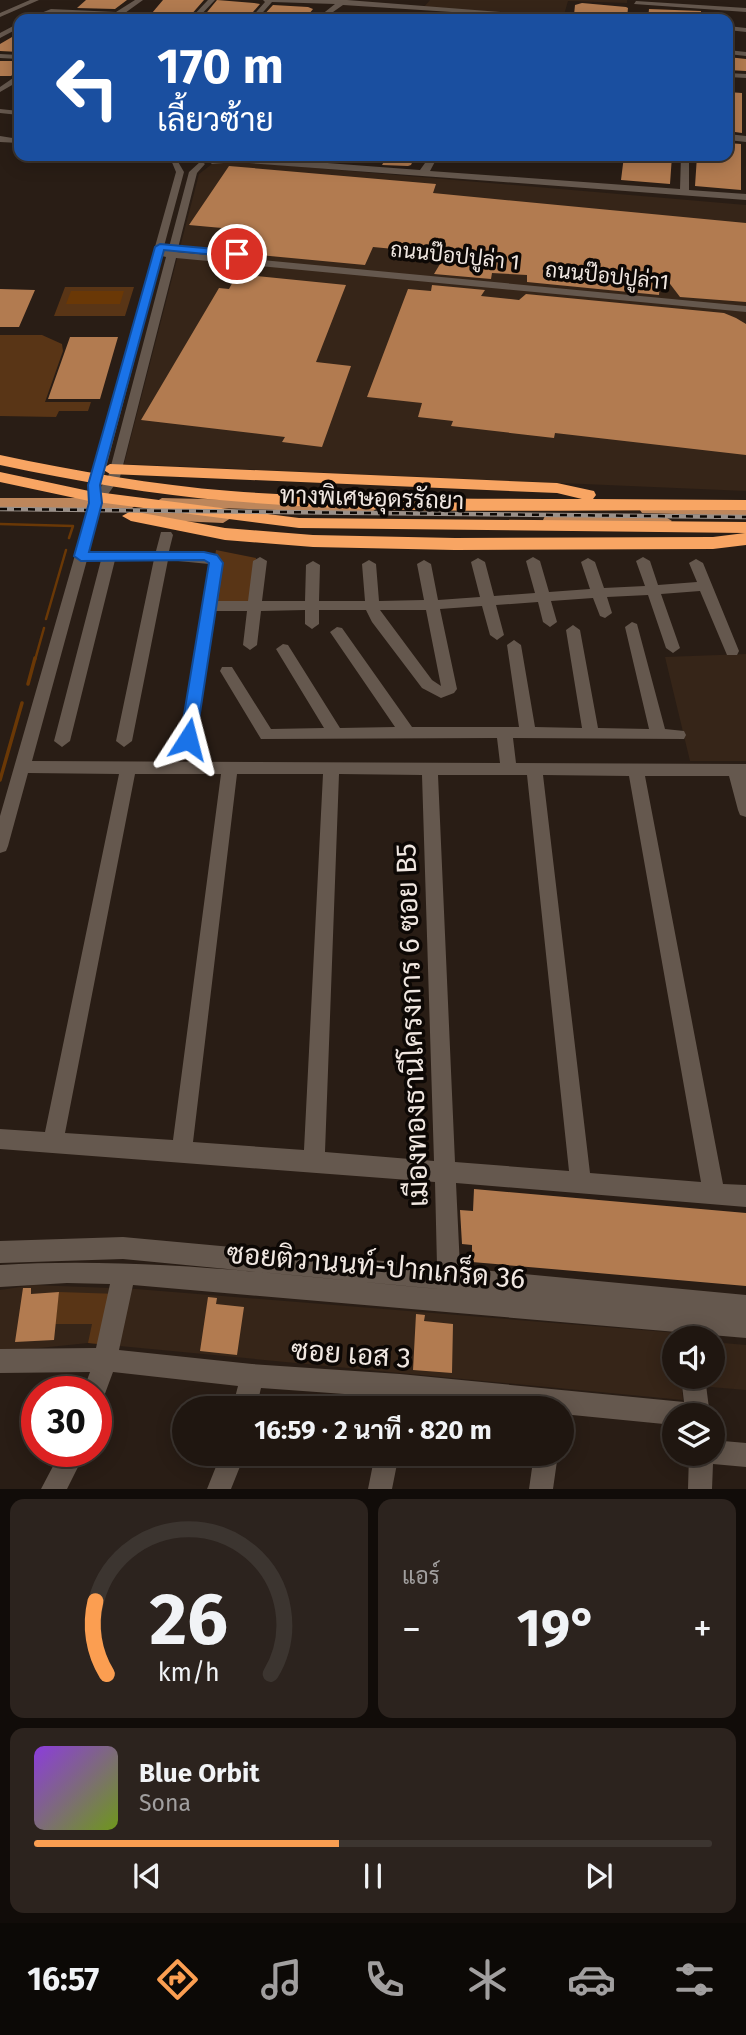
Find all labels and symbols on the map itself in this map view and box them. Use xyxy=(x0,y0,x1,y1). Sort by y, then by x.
pin xyxy=(207,224,267,284)
street label: ถนนป๊อปปูล่า 1 xyxy=(389,235,521,278)
street label: ถนนป๊อปปูล่า1 xyxy=(544,256,670,297)
street label: ทางพิเศษอุดรรัถยา xyxy=(279,481,465,517)
position arrow xyxy=(151,702,225,776)
street label: เมืองทองธานีโครงการ 6 ซอย B5 xyxy=(386,843,435,1207)
street label: ซอยติวานนท์-ปากเกร็ด 36 xyxy=(225,1233,527,1295)
street label: ซอย เอส 3 xyxy=(290,1333,412,1375)
speed limit sign: 30 xyxy=(21,1376,112,1467)

